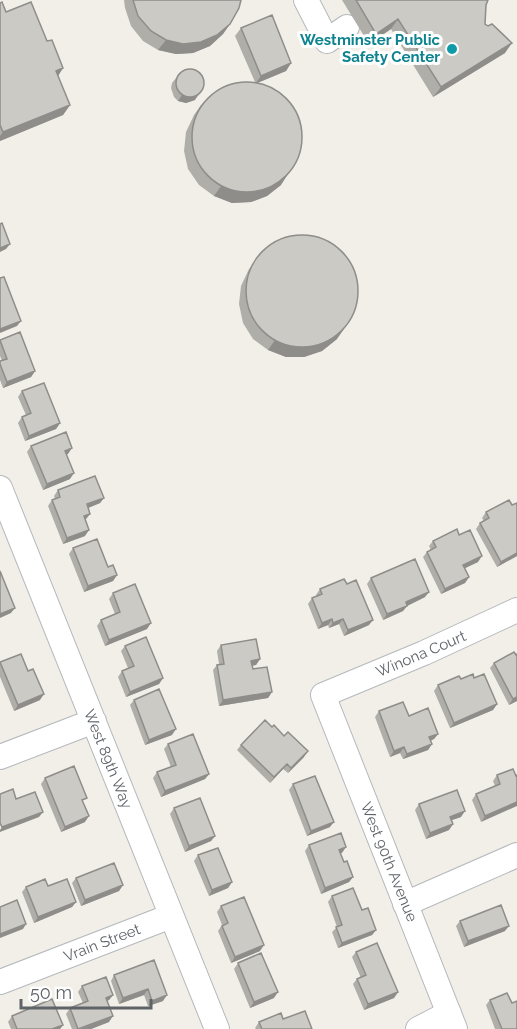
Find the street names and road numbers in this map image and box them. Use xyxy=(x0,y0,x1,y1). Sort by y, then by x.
street label: Winona Court xyxy=(373,627,469,681)
street label: West 89th Way xyxy=(80,707,136,811)
street label: West 90th Avenue xyxy=(357,800,421,925)
street label: Vrain Street xyxy=(61,920,143,966)

